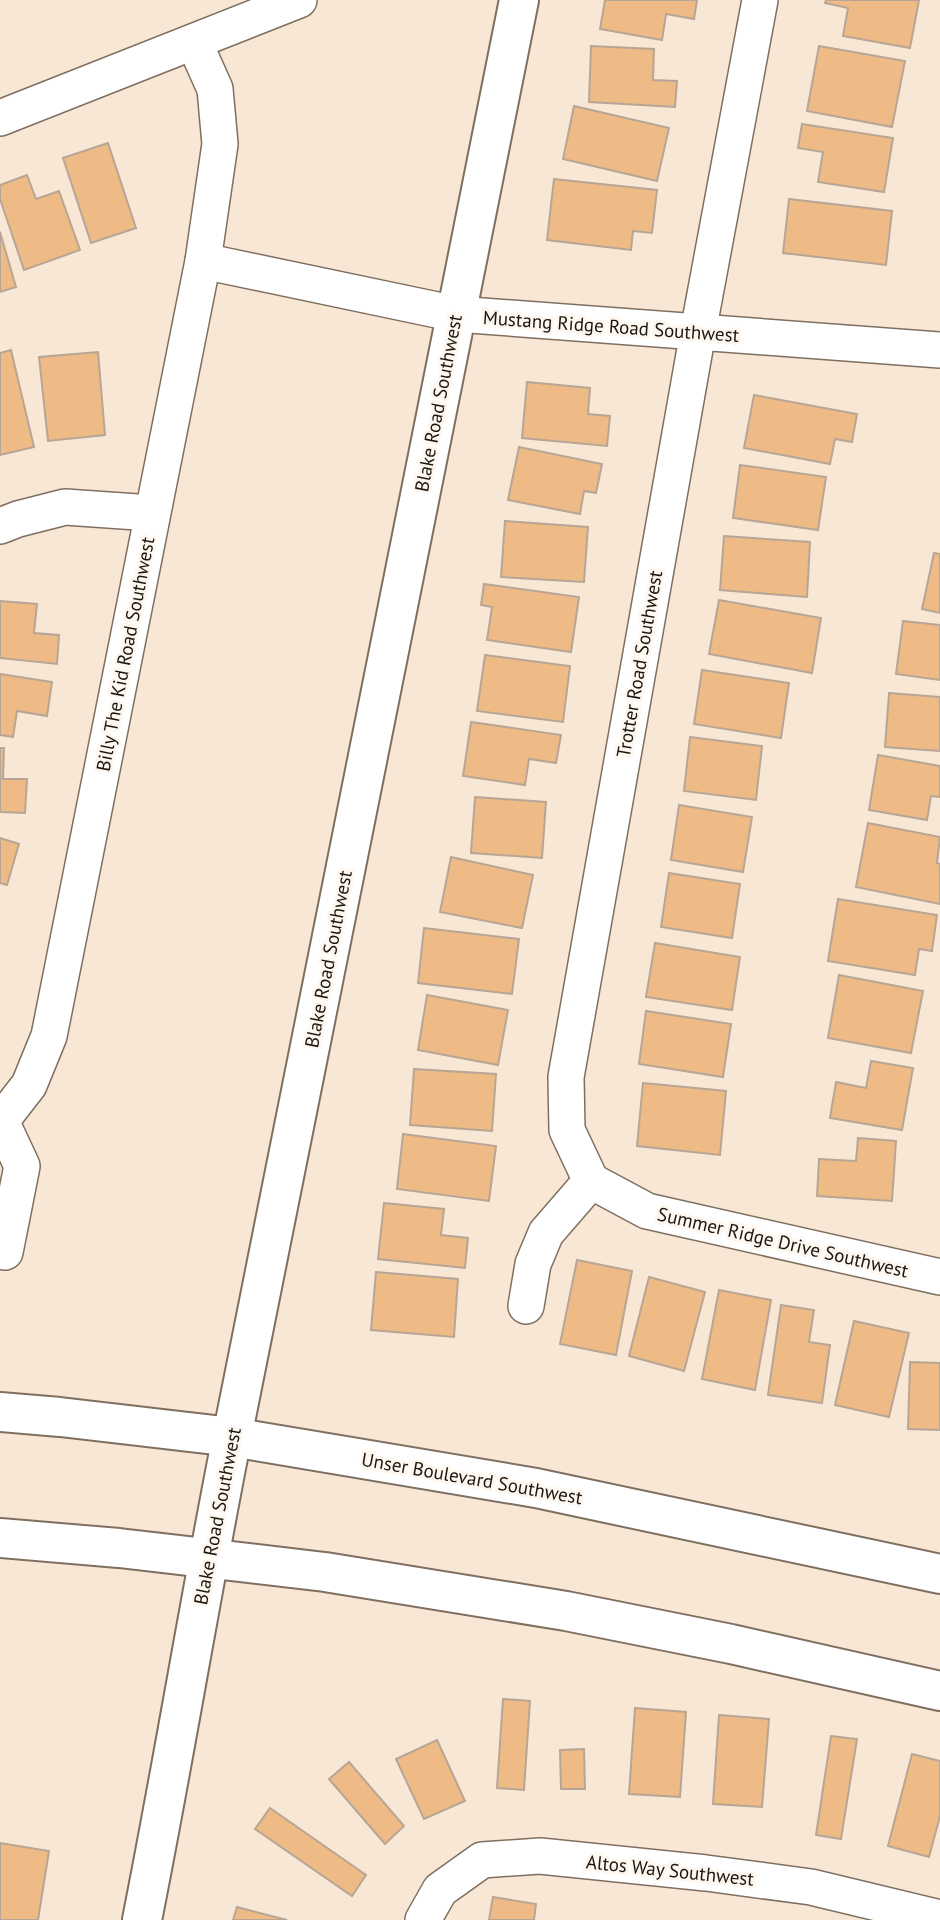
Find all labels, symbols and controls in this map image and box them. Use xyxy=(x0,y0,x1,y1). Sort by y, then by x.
street label: Mustang Ridge Road Southwest xyxy=(482,305,741,347)
street label: Blake Road Southwest xyxy=(409,312,467,494)
street label: Billy The Kid Road Southwest xyxy=(91,534,160,773)
street label: Trotter Road Southwest xyxy=(611,568,667,759)
street label: Blake Road Southwest xyxy=(299,868,357,1050)
street label: Summer Ridge Drive Southwest xyxy=(655,1201,911,1283)
street label: Blake Road Southwest xyxy=(188,1425,246,1607)
street label: Unser Boulevard Southwest xyxy=(360,1447,585,1509)
street label: Altos Way Southwest xyxy=(585,1849,756,1891)

